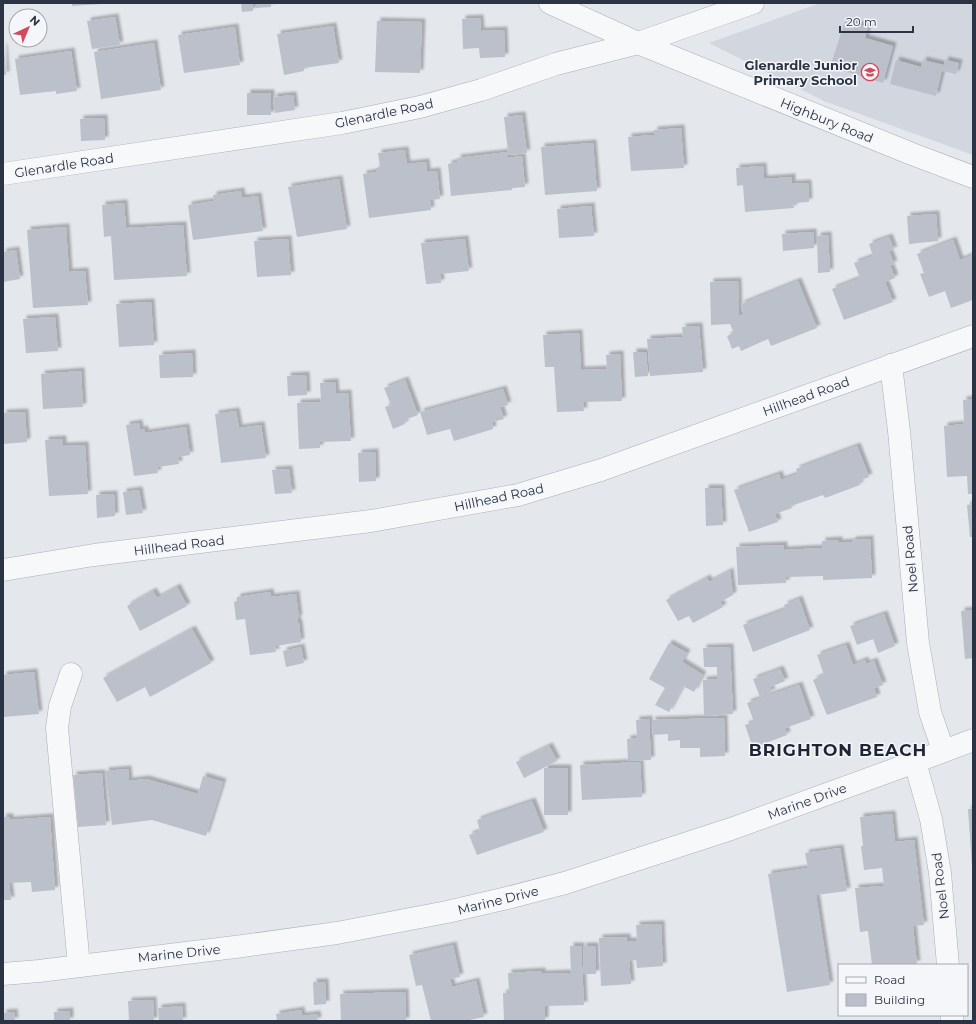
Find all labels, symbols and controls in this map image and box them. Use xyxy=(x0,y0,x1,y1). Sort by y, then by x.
north arrow xyxy=(8,8,48,48)
scale bar xyxy=(840,8,913,34)
text: N xyxy=(27,13,43,29)
text: 20 m xyxy=(846,14,877,29)
place label: Glenardle Junior Primary School xyxy=(745,57,857,88)
school or university icon: Glenardle Junior Primary School xyxy=(860,62,880,82)
street label: Highbury Road xyxy=(778,94,876,146)
street label: Glenardle Road xyxy=(333,95,435,131)
street label: Glenardle Road xyxy=(13,149,115,181)
street label: Hillhead Road xyxy=(760,373,852,419)
street label: Hillhead Road xyxy=(453,480,545,514)
street label: Noel Road xyxy=(899,525,921,593)
street label: Hillhead Road xyxy=(133,531,225,559)
district label: BRIGHTON BEACH xyxy=(749,740,927,760)
street label: Marine Drive xyxy=(765,779,849,823)
street label: Noel Road xyxy=(928,852,952,920)
street label: Marine Drive xyxy=(456,882,540,918)
street label: Marine Drive xyxy=(137,941,221,965)
legend xyxy=(838,964,968,1016)
text: Road xyxy=(874,972,905,987)
text: Building xyxy=(874,992,925,1007)

